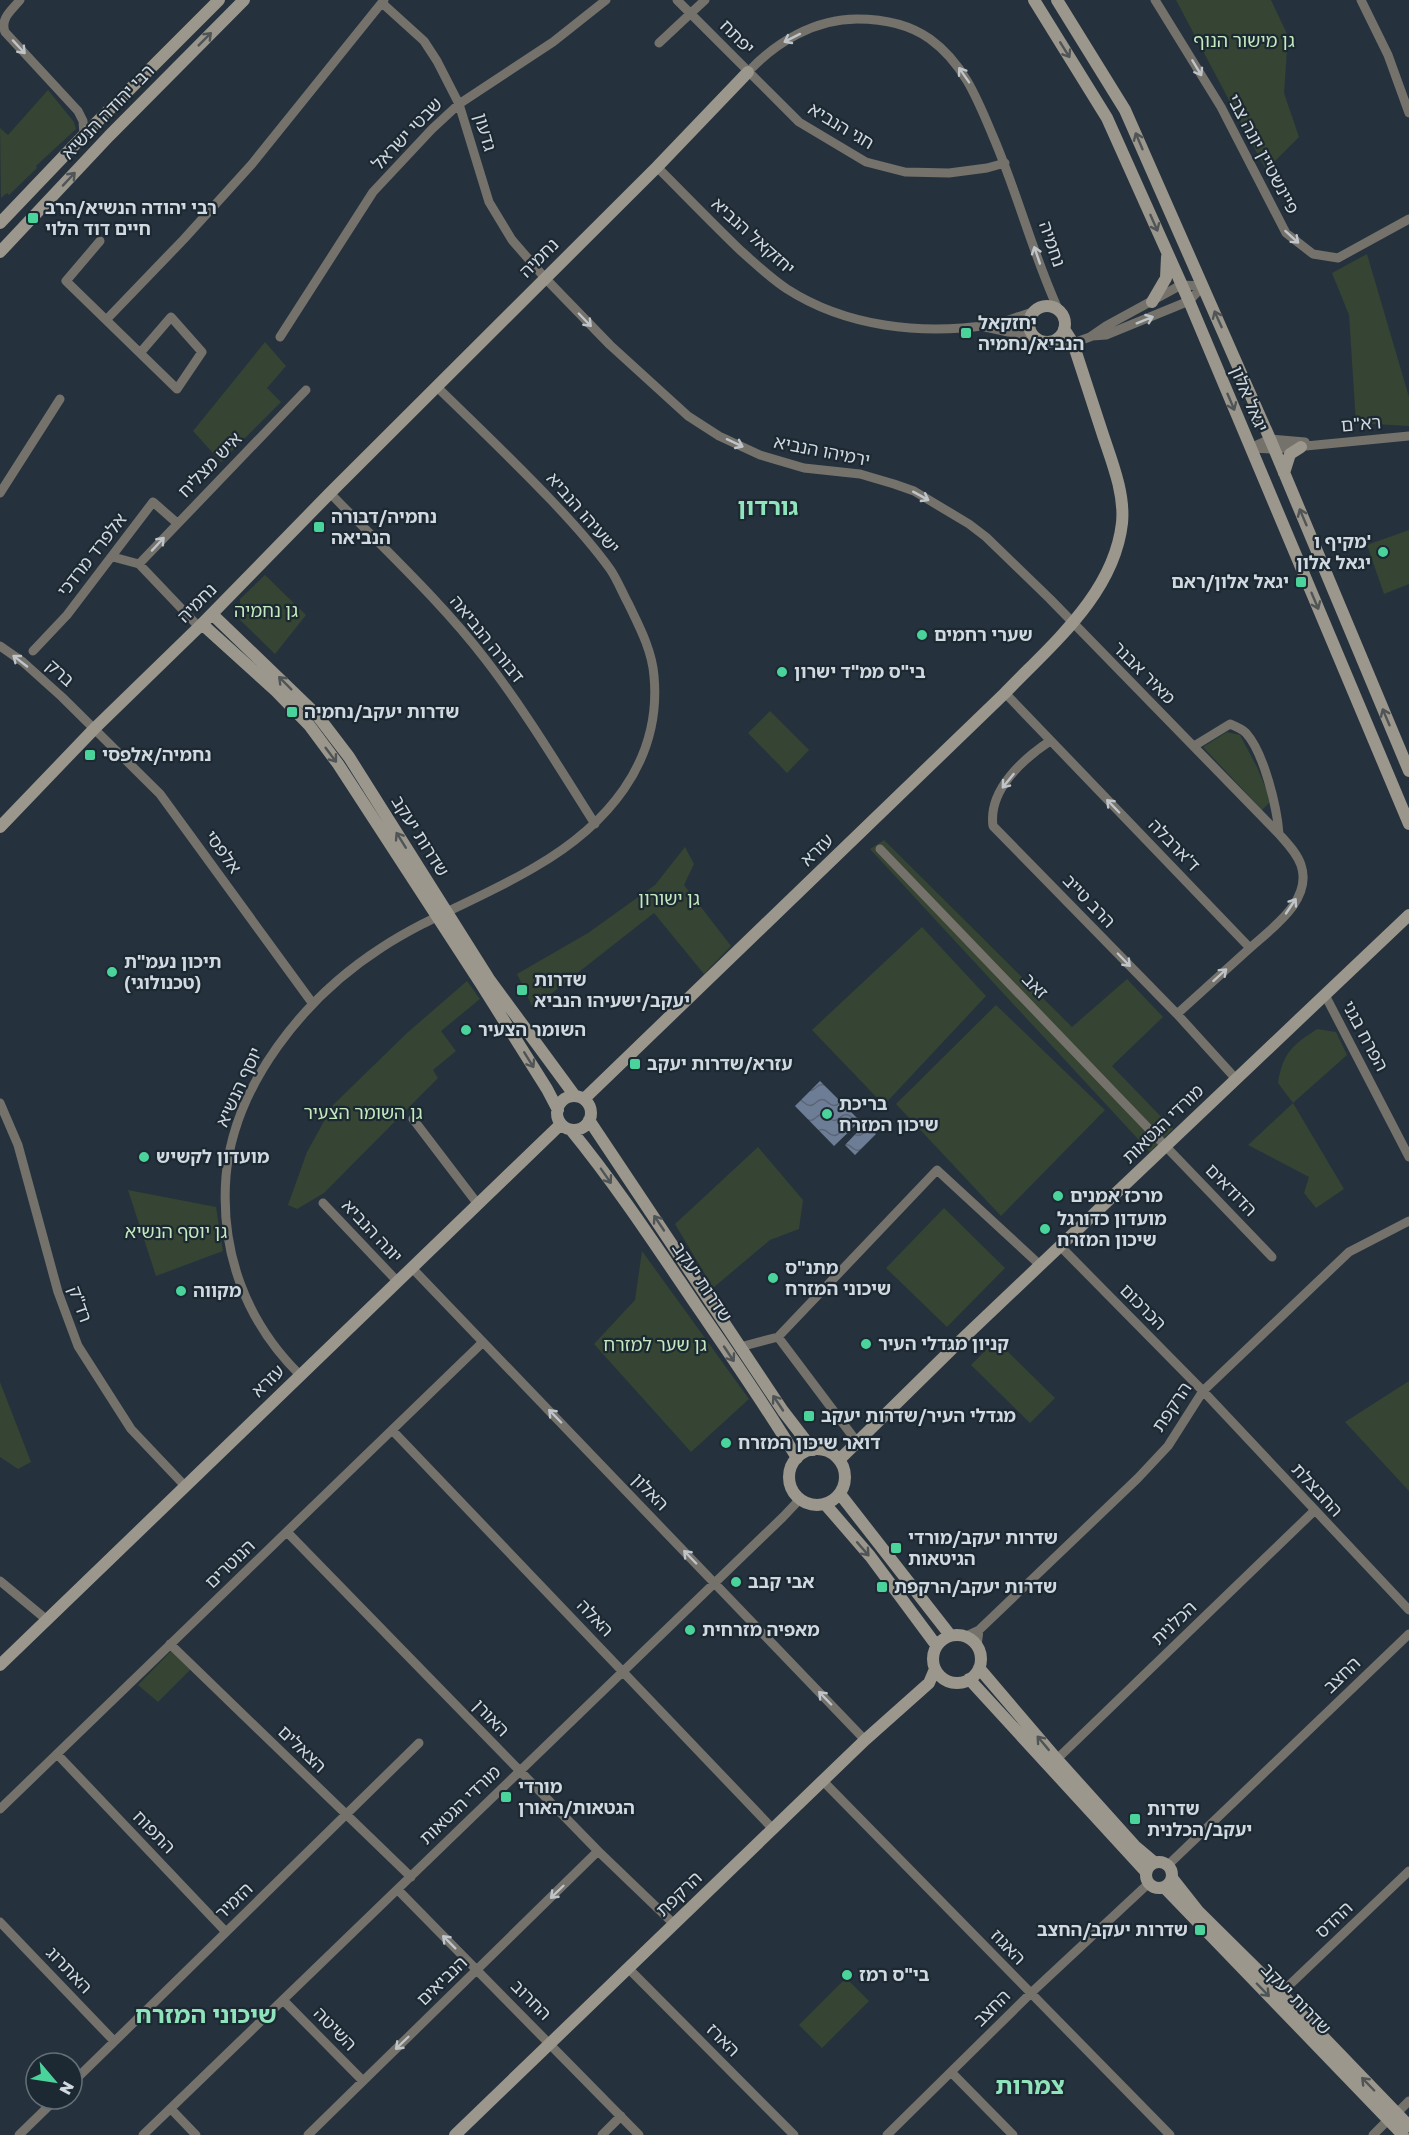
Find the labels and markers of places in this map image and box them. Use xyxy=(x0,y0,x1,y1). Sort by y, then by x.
place label: רבי יהודה הנשיא/הרב חיים דוד הלוי xyxy=(45,196,217,239)
marker: רבי יהודה הנשיא/הרב חיים דוד הלוי xyxy=(26,211,40,225)
place label: יחזקאל הנביא/נחמיה xyxy=(978,311,1084,354)
marker: יחזקאל הנביא/נחמיה xyxy=(959,326,973,340)
place label: נחמיה/דבורה הנביאה xyxy=(331,505,437,548)
marker: נחמיה/דבורה הנביאה xyxy=(312,520,326,534)
place label: מקיף ו' יגאל אלון xyxy=(1296,530,1371,573)
marker: מקיף ו' יגאל אלון xyxy=(1376,545,1390,559)
place label: יגאל אלון/ראם xyxy=(1171,570,1289,592)
marker: יגאל אלון/ראם xyxy=(1294,575,1308,589)
place label: שערי רחמים xyxy=(934,623,1033,645)
marker: שערי רחמים xyxy=(915,628,929,642)
place label: בי"ס ממ"ד ישרון xyxy=(794,660,926,682)
marker: בי"ס ממ"ד ישרון xyxy=(775,665,789,679)
place label: שדרות יעקב/נחמיה xyxy=(304,700,459,722)
marker: שדרות יעקב/נחמיה xyxy=(285,705,299,719)
place label: נחמיה/אלפסי xyxy=(102,743,212,765)
marker: נחמיה/אלפסי xyxy=(83,748,97,762)
place label: תיכון נעמ"ת (טכנולוגי) xyxy=(124,950,221,993)
marker: תיכון נעמ"ת (טכנולוגי) xyxy=(105,965,119,979)
place label: שדרות יעקב/ישעיהו הנביא xyxy=(534,968,690,1011)
marker: שדרות יעקב/ישעיהו הנביא xyxy=(515,983,529,997)
place label: השומר הצעיר xyxy=(478,1018,586,1040)
marker: השומר הצעיר xyxy=(459,1023,473,1037)
place label: עזרא/שדרות יעקב xyxy=(647,1052,793,1074)
marker: עזרא/שדרות יעקב xyxy=(628,1057,642,1071)
place label: בריכת שיכון המזרח xyxy=(839,1092,939,1135)
marker: בריכת שיכון המזרח xyxy=(820,1107,834,1121)
place label: מועדון לקשיש xyxy=(156,1145,270,1167)
marker: מועדון לקשיש xyxy=(137,1150,151,1164)
place label: מרכז אמנים xyxy=(1070,1184,1163,1206)
marker: מרכז אמנים xyxy=(1051,1189,1065,1203)
place label: מועדון כדורגל שיכון המזרח xyxy=(1057,1207,1167,1250)
marker: מועדון כדורגל שיכון המזרח xyxy=(1038,1222,1052,1236)
place label: מתנ"ס שיכוני המזרח xyxy=(785,1256,891,1299)
marker: מתנ"ס שיכוני המזרח xyxy=(766,1271,780,1285)
place label: מקווה xyxy=(193,1279,242,1301)
marker: מקווה xyxy=(174,1284,188,1298)
place label: קניון מגדלי העיר xyxy=(878,1332,1009,1354)
marker: קניון מגדלי העיר xyxy=(859,1337,873,1351)
place label: מגדלי העיר/שדרות יעקב xyxy=(821,1404,1016,1426)
marker: מגדלי העיר/שדרות יעקב xyxy=(802,1409,816,1423)
place label: דואר שיכון המזרח xyxy=(738,1431,880,1453)
marker: דואר שיכון המזרח xyxy=(719,1436,733,1450)
place label: שדרות יעקב/מורדי הגיטאות xyxy=(908,1526,1058,1569)
marker: שדרות יעקב/מורדי הגיטאות xyxy=(889,1541,903,1555)
place label: אבי קבב xyxy=(748,1570,815,1592)
marker: אבי קבב xyxy=(729,1575,743,1589)
place label: שדרות יעקב/הרקפת xyxy=(894,1575,1057,1597)
marker: שדרות יעקב/הרקפת xyxy=(875,1580,889,1594)
place label: מאפיה מזרחית xyxy=(702,1618,820,1640)
marker: מאפיה מזרחית xyxy=(683,1623,697,1637)
place label: מורדי הגטאות/האורן xyxy=(518,1775,635,1818)
marker: מורדי הגטאות/האורן xyxy=(499,1790,513,1804)
place label: שדרות יעקב/הכלנית xyxy=(1147,1797,1252,1840)
marker: שדרות יעקב/הכלנית xyxy=(1128,1812,1142,1826)
place label: שדרות יעקב/החצב xyxy=(1037,1918,1188,1940)
marker: שדרות יעקב/החצב xyxy=(1193,1923,1207,1937)
place label: בי"ס רמז xyxy=(859,1963,930,1985)
marker: בי"ס רמז xyxy=(840,1968,854,1982)

